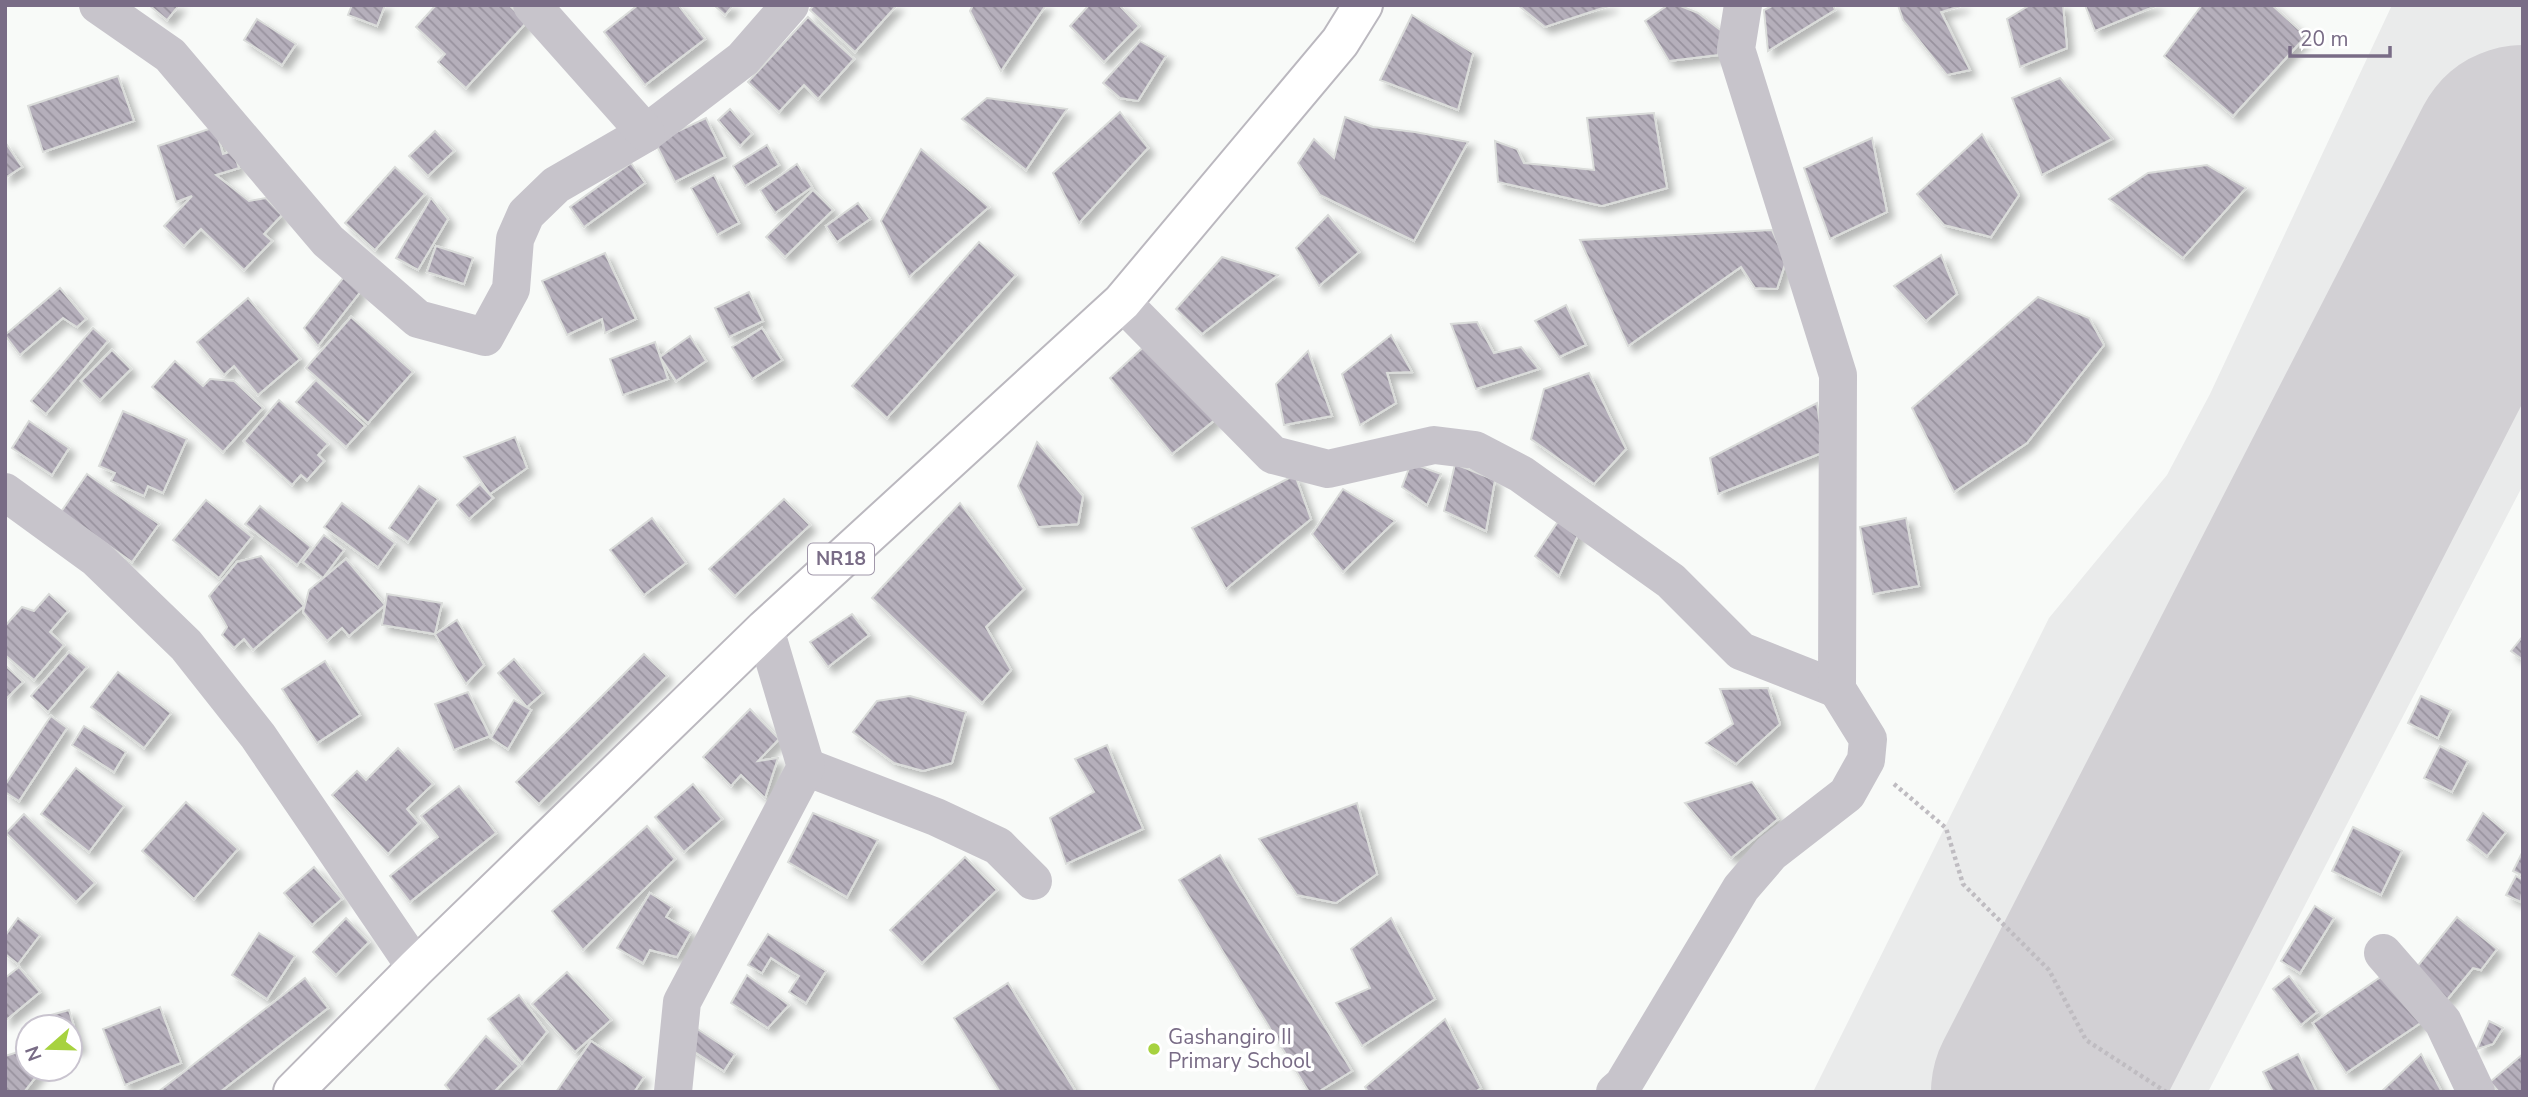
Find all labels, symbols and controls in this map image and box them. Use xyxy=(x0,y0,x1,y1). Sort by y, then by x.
scale bar xyxy=(2290,14,2390,58)
text: 20 m xyxy=(2300,25,2349,53)
road number: NR18 xyxy=(808,544,874,574)
north arrow xyxy=(14,1013,84,1083)
place label: Gashangiro II Primary School xyxy=(1168,1023,1312,1075)
marker: Gashangiro II Primary School xyxy=(1146,1041,1162,1057)
text: N xyxy=(19,1042,49,1065)

